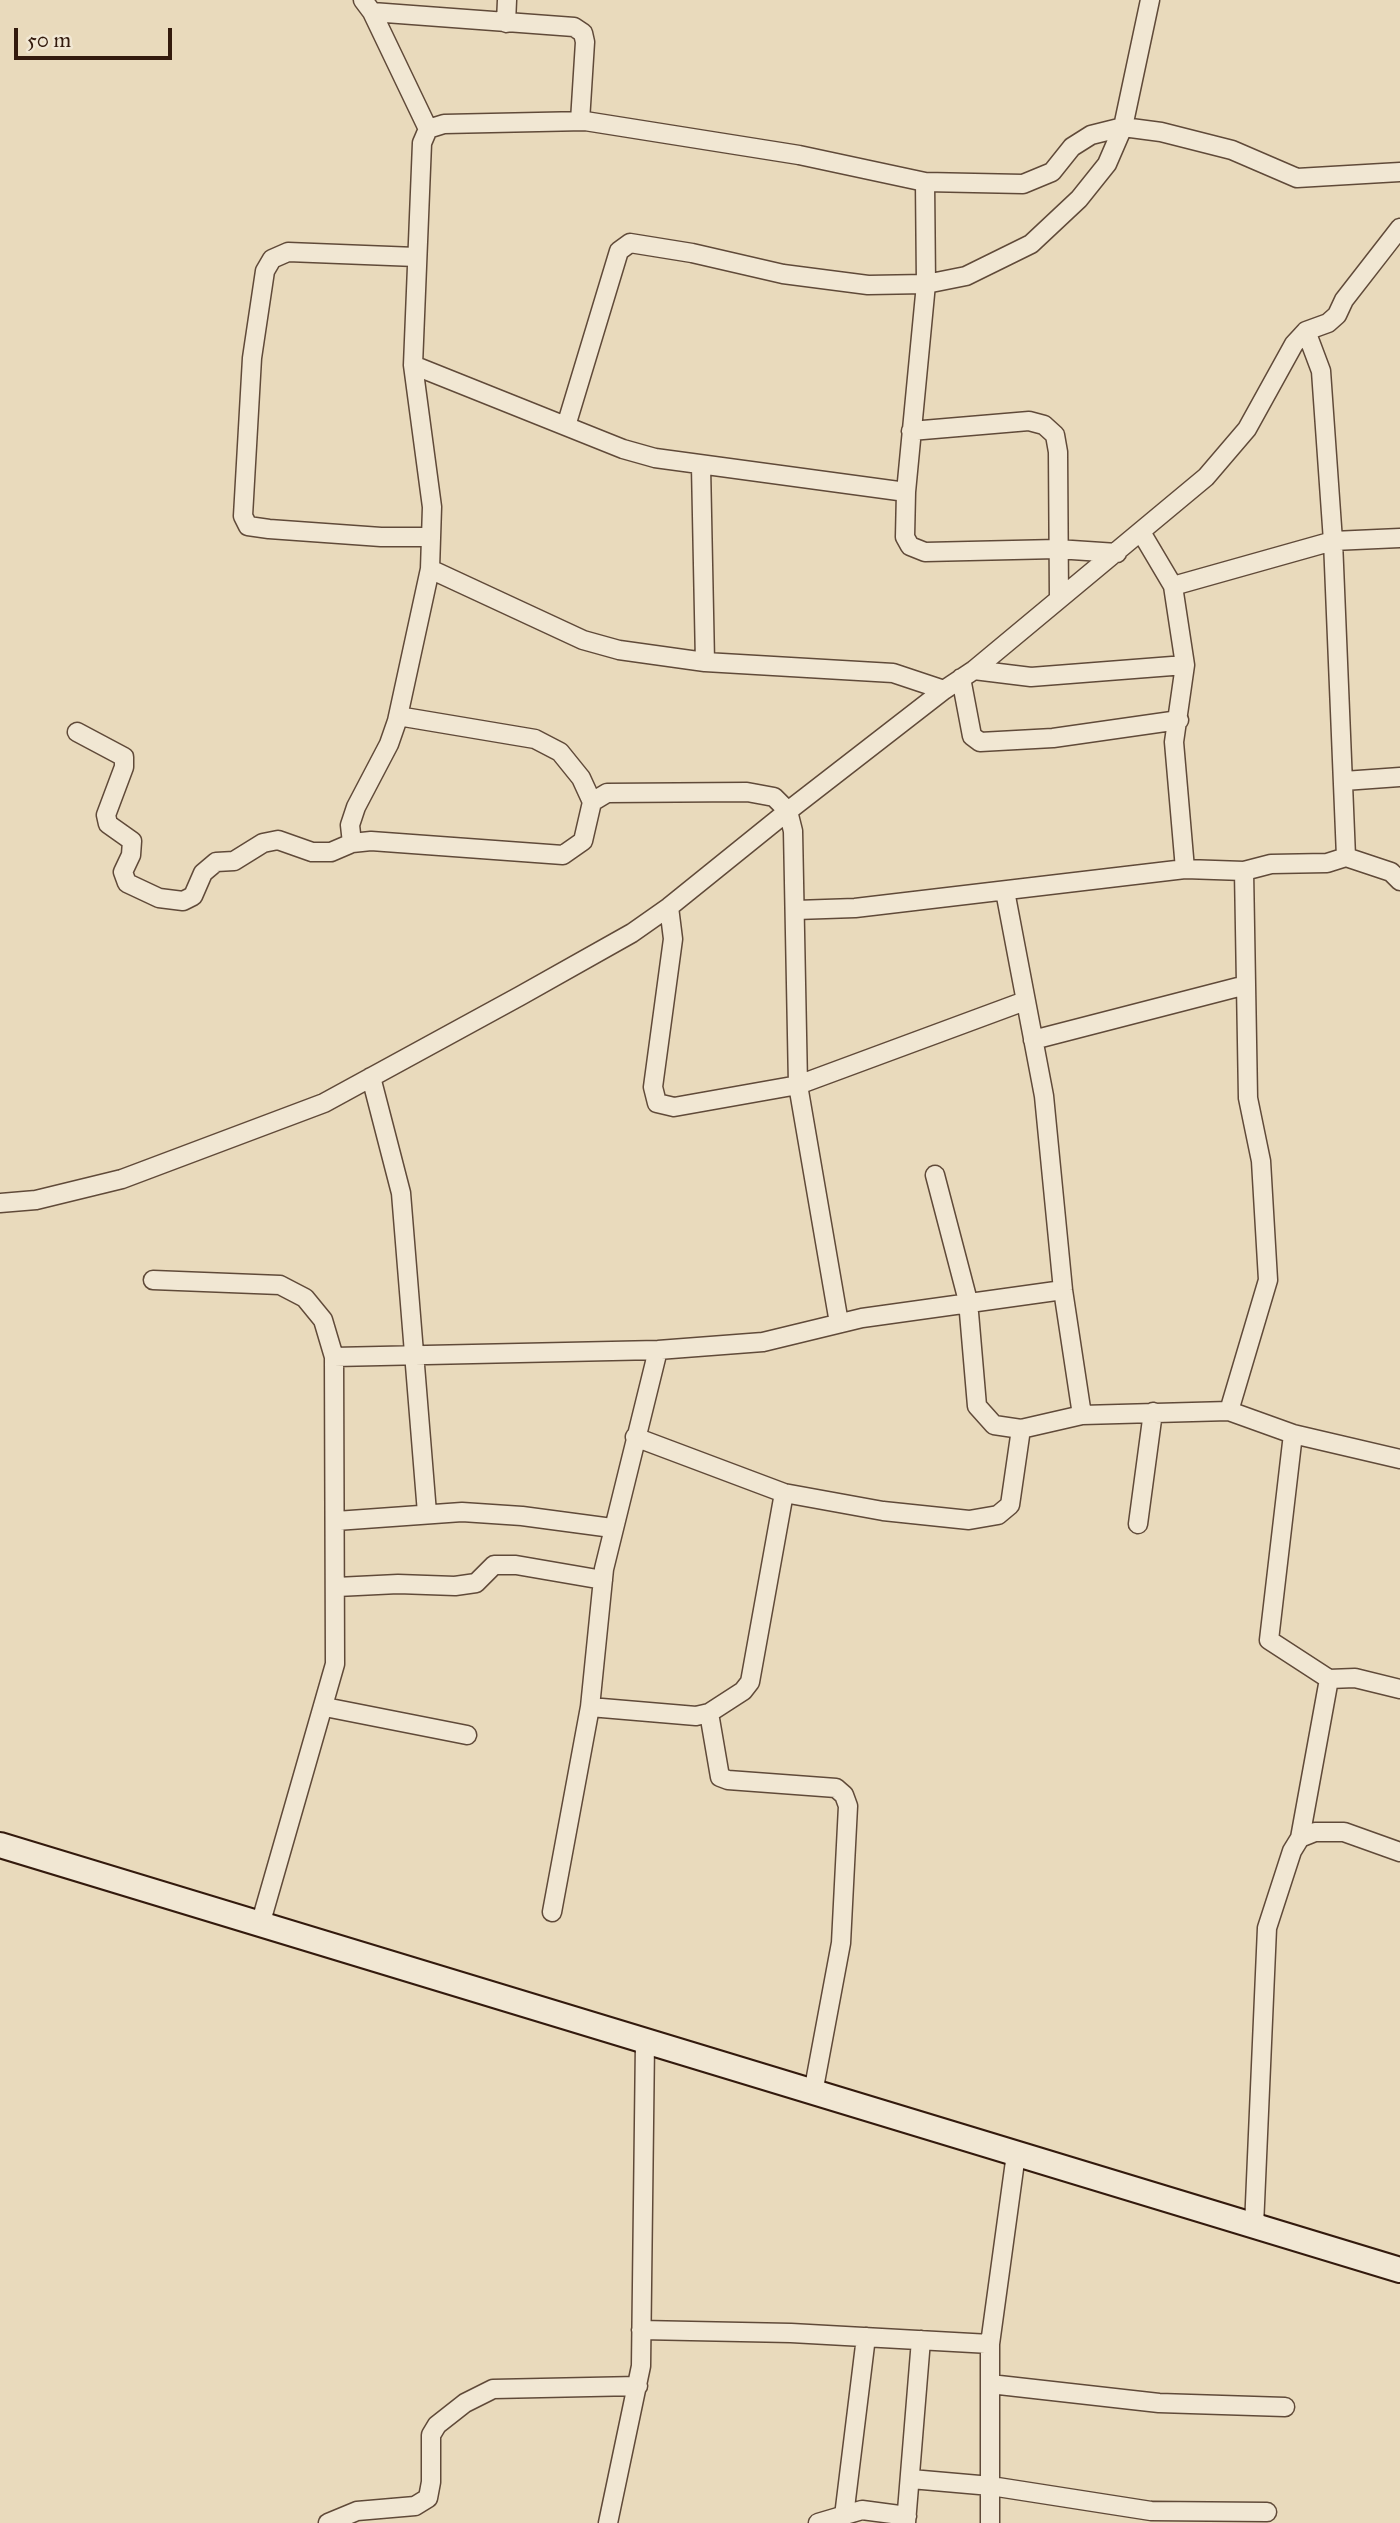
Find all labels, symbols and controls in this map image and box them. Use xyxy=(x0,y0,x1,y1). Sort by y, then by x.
scale bar xyxy=(18,14,175,58)
text: 50 m xyxy=(27,27,71,53)

